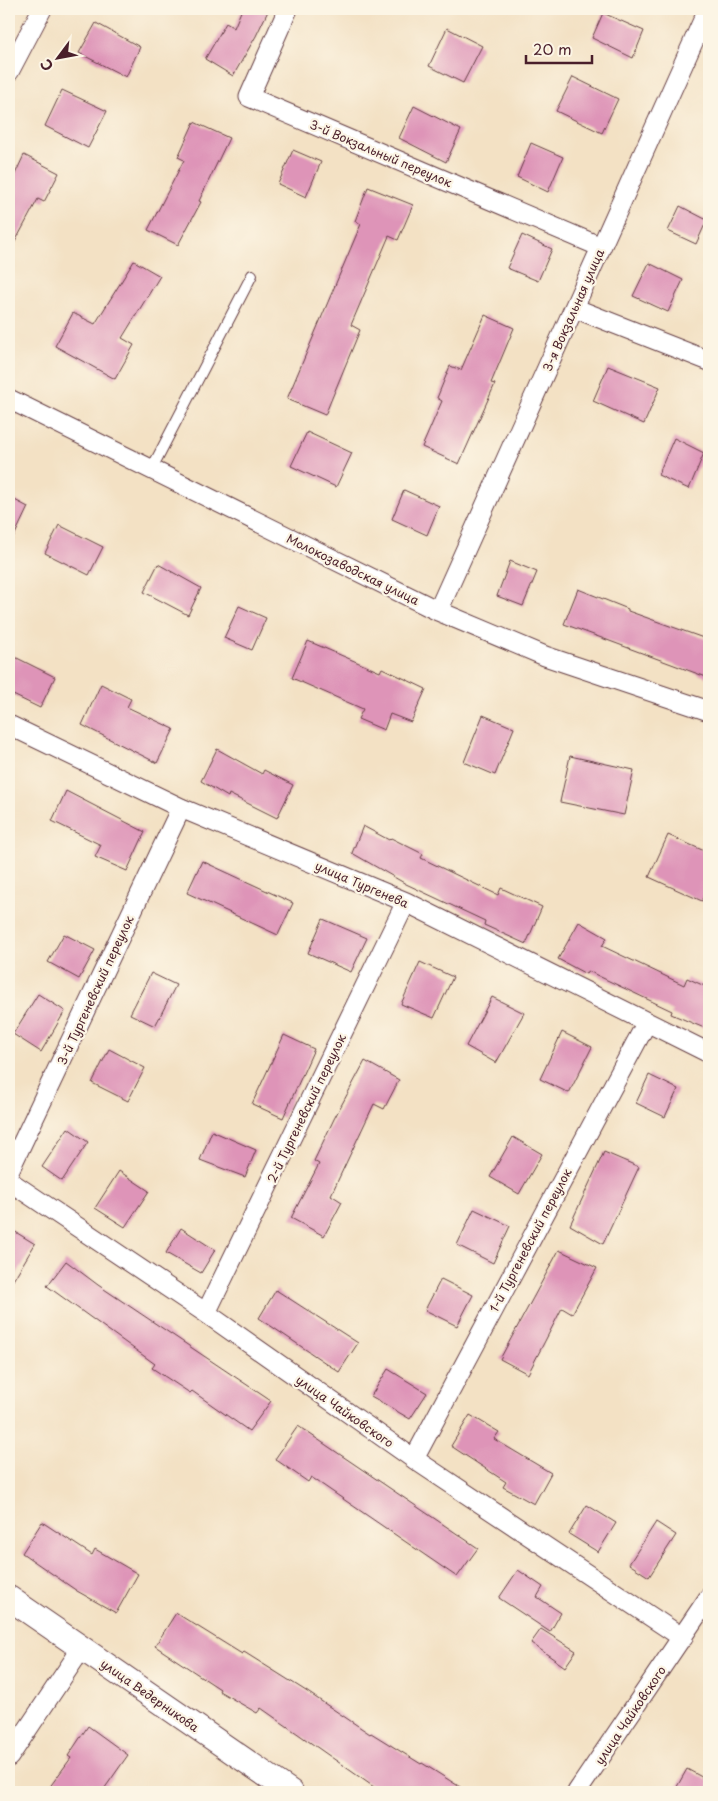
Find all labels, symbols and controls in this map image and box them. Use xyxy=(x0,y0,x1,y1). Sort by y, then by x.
north arrow xyxy=(32,32,82,82)
scale bar xyxy=(526,32,592,64)
text: 20 m xyxy=(533,37,572,60)
text: С xyxy=(35,55,58,75)
street label: 3-й Вокзальный переулок xyxy=(307,115,456,192)
street label: 3-я Вокзальная улица xyxy=(538,245,608,374)
street label: Молокозаводская улица xyxy=(284,529,423,609)
street label: улица Тургенева xyxy=(312,856,412,912)
street label: 3-й Тургеневский переулок xyxy=(52,912,138,1068)
street label: 2-й Тургеневский переулок xyxy=(262,1030,350,1185)
street label: 1-й Тургеневский переулок xyxy=(484,1164,576,1315)
street label: улица Чайковского xyxy=(293,1370,398,1452)
street label: улица Ведерникова xyxy=(97,1654,203,1736)
street label: улица Чайковского xyxy=(590,1662,670,1768)

